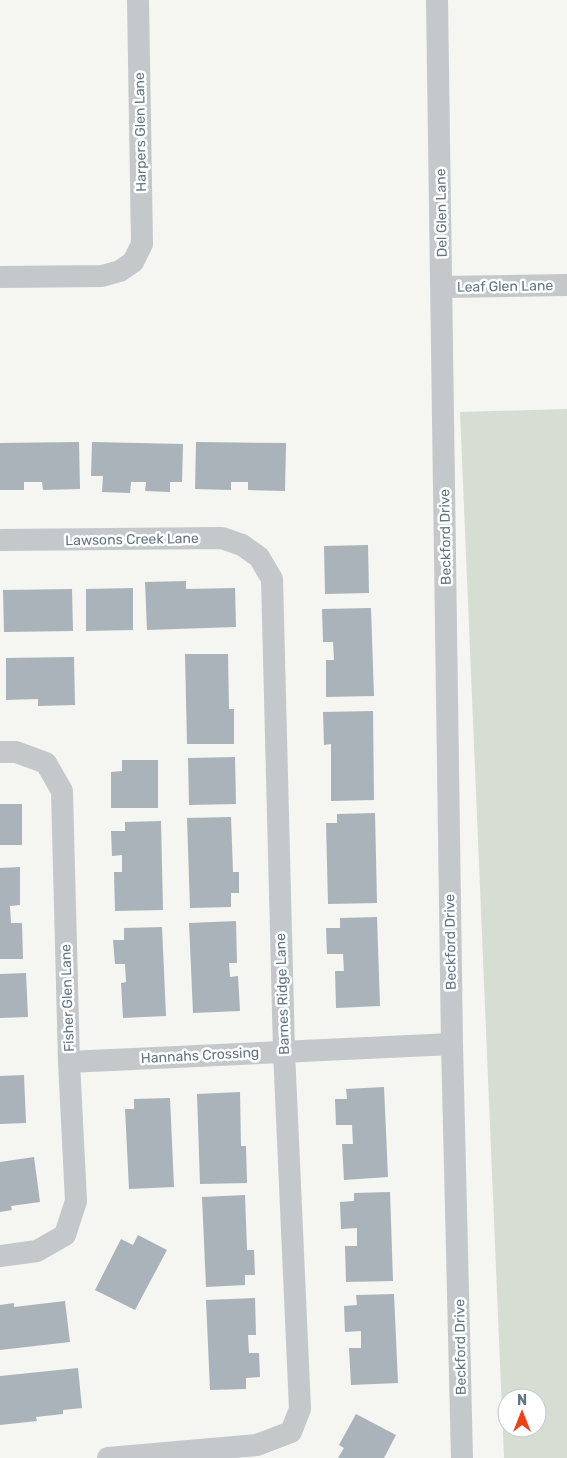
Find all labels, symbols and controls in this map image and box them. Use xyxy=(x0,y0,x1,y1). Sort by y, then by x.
street label: Harpers Glen Lane xyxy=(131,72,150,192)
street label: Del Glen Lane xyxy=(432,168,451,258)
street label: Leaf Glen Lane xyxy=(457,277,553,296)
street label: Beckford Drive xyxy=(436,489,455,585)
street label: Lawsons Creek Lane xyxy=(65,530,199,549)
street label: Beckford Drive xyxy=(441,894,460,990)
street label: Barnes Ridge Lane xyxy=(272,933,293,1055)
street label: Fisher Glen Lane xyxy=(57,944,78,1052)
street label: Hannahs Crossing xyxy=(140,1044,260,1067)
street label: Beckford Drive xyxy=(451,1299,470,1395)
north arrow xyxy=(497,1388,547,1438)
text: N xyxy=(517,1392,527,1409)

